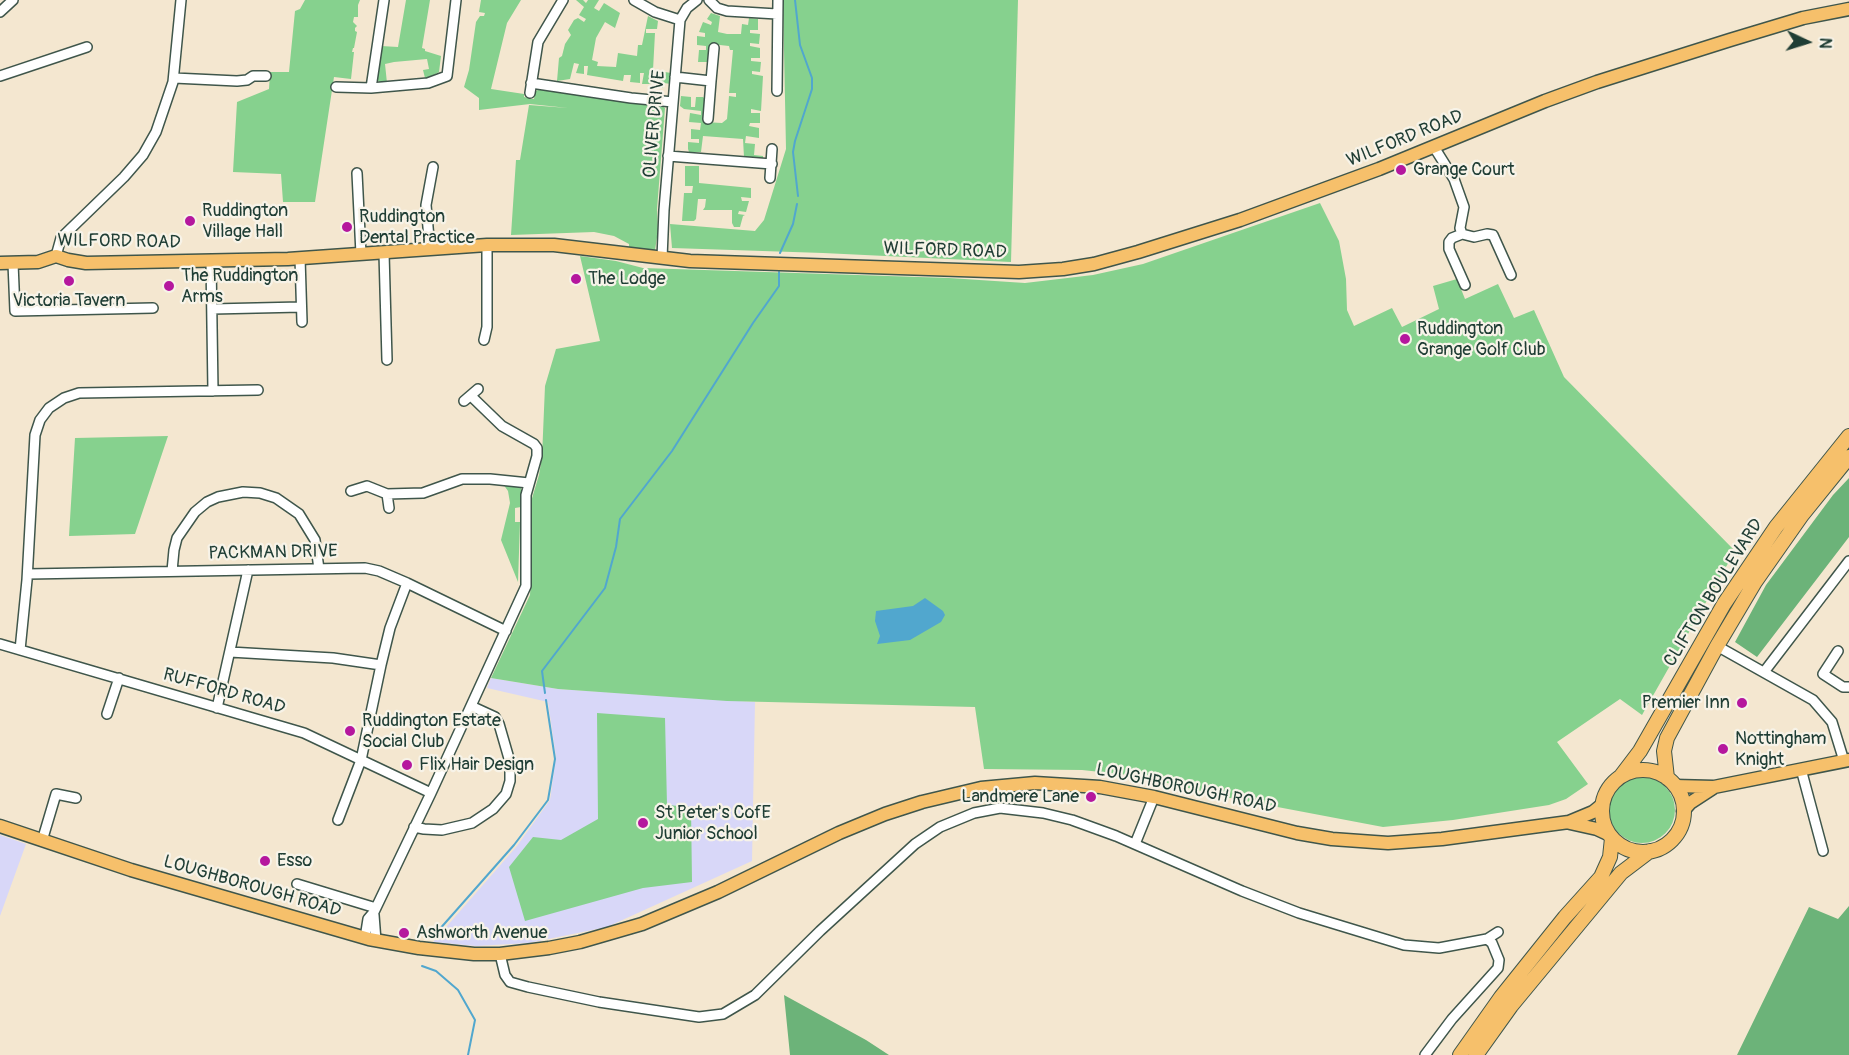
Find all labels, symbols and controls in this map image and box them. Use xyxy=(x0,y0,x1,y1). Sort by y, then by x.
north arrow xyxy=(1777,12,1837,72)
text: N xyxy=(1815,37,1835,49)
street label: OLIVER DRIVE xyxy=(640,69,670,179)
street label: WILFORD ROAD xyxy=(1344,106,1466,172)
place label: Grange Court xyxy=(1413,159,1515,181)
marker: Grange Court xyxy=(1394,163,1408,177)
place label: Ruddington Village Hall xyxy=(202,200,288,242)
place label: Ruddington Dental Practice xyxy=(359,206,475,248)
marker: Ruddington Village Hall xyxy=(183,214,197,228)
marker: Ruddington Dental Practice xyxy=(340,220,354,234)
street label: WILFORD ROAD xyxy=(57,230,181,254)
street label: WILFORD ROAD xyxy=(883,238,1007,264)
place label: The Ruddington Arms xyxy=(181,265,299,308)
place label: The Lodge xyxy=(588,268,666,290)
marker: The Lodge xyxy=(569,272,583,286)
marker: Victoria Tavern xyxy=(62,274,76,288)
marker: The Ruddington Arms xyxy=(162,279,176,293)
place label: Victoria Tavern xyxy=(13,290,125,312)
place label: Ruddington Grange Golf Club xyxy=(1417,318,1546,360)
marker: Ruddington Grange Golf Club xyxy=(1398,332,1412,346)
street label: CLIFTON BOULEVARD xyxy=(1660,515,1768,671)
street label: PACKMAN DRIVE xyxy=(208,541,338,565)
street label: RUFFORD ROAD xyxy=(161,664,287,720)
place label: Premier Inn xyxy=(1642,692,1730,714)
marker: Premier Inn xyxy=(1735,696,1749,710)
place label: Ruddington Estate Social Club xyxy=(362,710,501,752)
marker: Ruddington Estate Social Club xyxy=(343,724,357,738)
place label: Nottingham Knight xyxy=(1735,728,1827,771)
marker: Nottingham Knight xyxy=(1716,742,1730,756)
place label: Flix Hair Design xyxy=(419,754,534,776)
marker: Flix Hair Design xyxy=(400,758,414,772)
street label: LOUGHBOROUGH ROAD xyxy=(1094,759,1278,819)
place label: Landmere Lane xyxy=(961,786,1079,808)
marker: Landmere Lane xyxy=(1084,790,1098,804)
place label: St Peter's CofE Junior School xyxy=(655,802,771,844)
marker: St Peter's CofE Junior School xyxy=(636,816,650,830)
place label: Esso xyxy=(277,850,312,872)
street label: LOUGHBOROUGH ROAD xyxy=(161,851,343,923)
marker: Esso xyxy=(258,854,272,868)
place label: Ashworth Avenue xyxy=(416,922,547,944)
marker: Ashworth Avenue xyxy=(397,926,411,940)

